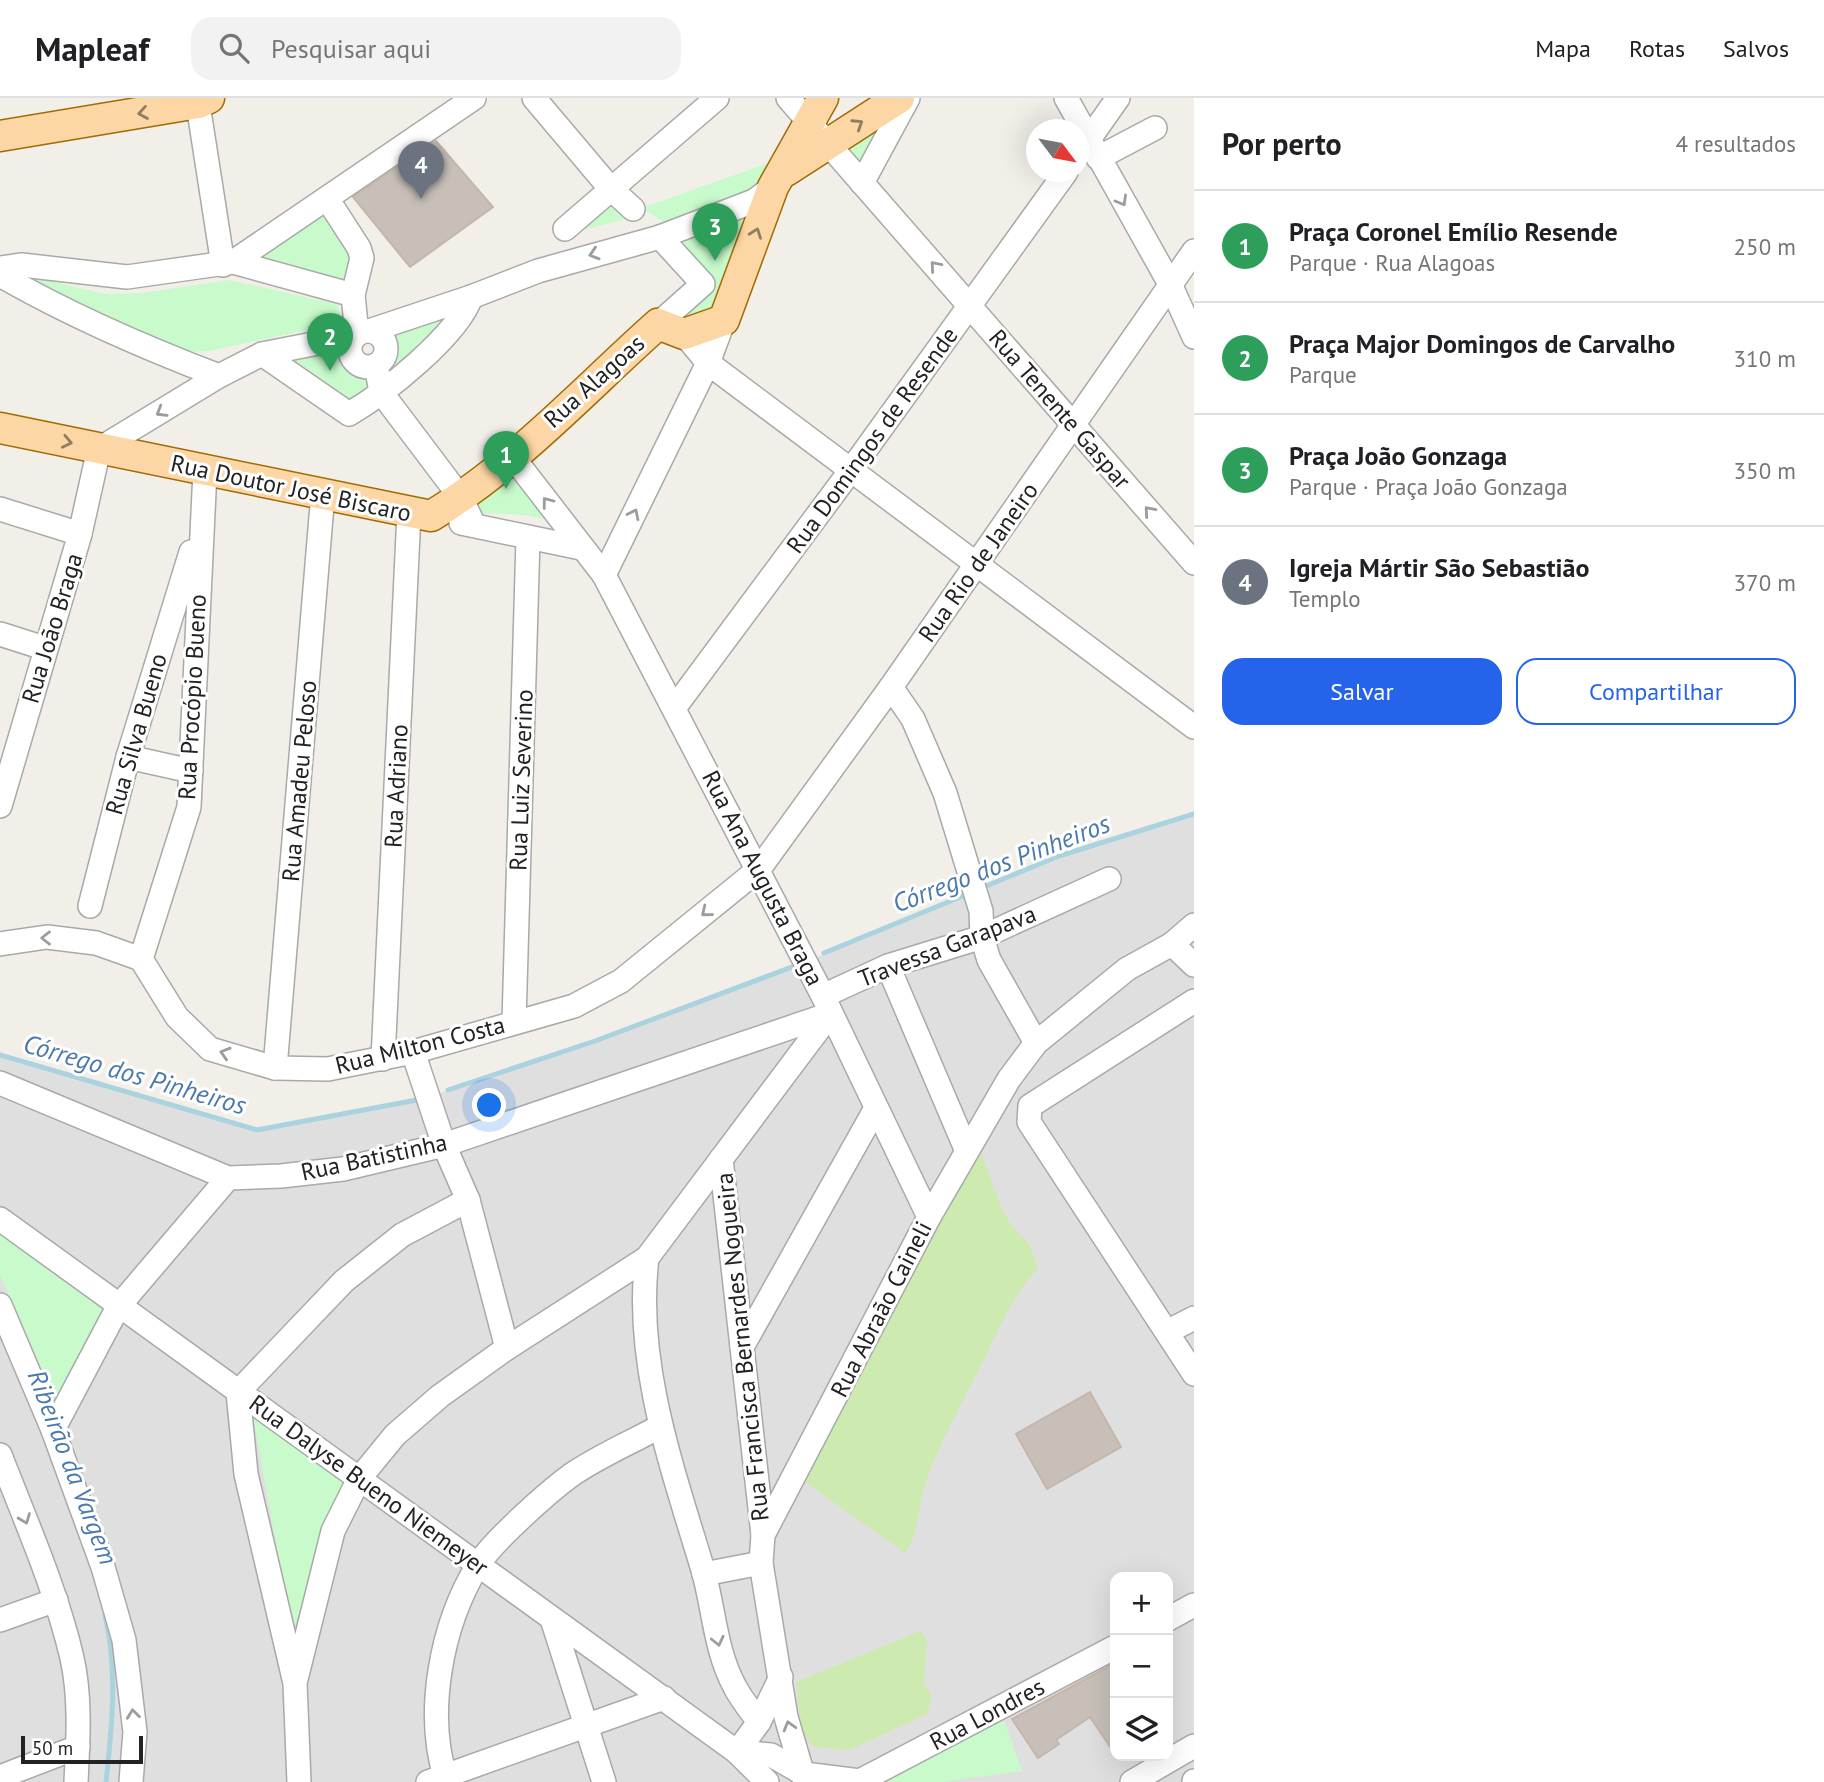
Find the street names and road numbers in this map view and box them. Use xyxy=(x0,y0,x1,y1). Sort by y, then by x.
street label: Rua Domingos de Resende xyxy=(779,321,965,559)
street label: Rua Tenente Gaspar xyxy=(982,323,1138,495)
street label: Rua Alagoas xyxy=(537,328,651,434)
street label: Rua Doutor José Biscaro xyxy=(168,447,414,529)
street label: Rua Rio de Janeiro xyxy=(911,476,1045,648)
street label: Rua João Braga xyxy=(14,549,90,707)
street label: Rua Procópio Bueno xyxy=(171,593,213,801)
street label: Rua Silva Bueno xyxy=(98,650,174,818)
street label: Rua Amadeu Peloso xyxy=(275,679,323,883)
street label: Rua Luiz Severino xyxy=(502,689,540,871)
street label: Rua Adriano xyxy=(377,723,415,849)
street label: Rua Ana Augusta Braga xyxy=(695,765,831,991)
street label: Travessa Garapava xyxy=(854,898,1040,994)
street label: Rua Milton Costa xyxy=(332,1009,508,1081)
street label: Rua Batistinha xyxy=(298,1126,450,1188)
street label: Rua Francisca Bernardes Nogueira xyxy=(708,1171,776,1523)
street label: Rua Abraão Caineli xyxy=(823,1216,939,1402)
street label: Rua Dalyse Bueno Niemeyer xyxy=(243,1388,495,1582)
street label: Rua Londres xyxy=(924,1671,1050,1757)

